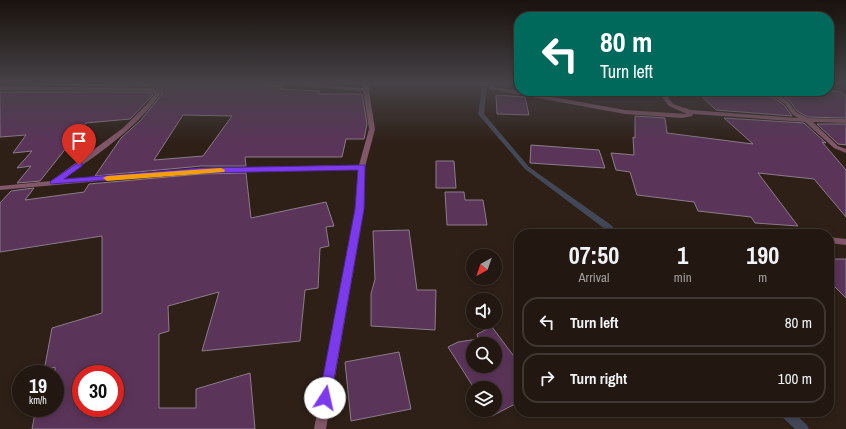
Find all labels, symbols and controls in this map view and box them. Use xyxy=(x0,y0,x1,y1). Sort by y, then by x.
text: 80 m xyxy=(600,23,652,61)
icon: left xyxy=(534,28,586,80)
text: Turn left xyxy=(600,59,653,84)
pin xyxy=(62,124,96,165)
icon: arrive xyxy=(68,130,90,152)
text: 07:50 xyxy=(569,239,619,271)
text: 1 xyxy=(677,239,688,271)
text: 190 xyxy=(746,239,779,271)
north arrow xyxy=(466,249,502,285)
map controls xyxy=(466,249,502,417)
text: Arrival xyxy=(579,269,609,286)
text: min xyxy=(674,269,692,286)
text: m xyxy=(758,269,767,286)
button: sound xyxy=(466,293,502,329)
icon: left xyxy=(536,311,558,333)
text: Turn left xyxy=(570,312,618,333)
text: 80 m xyxy=(785,312,812,333)
button: search xyxy=(466,337,502,373)
speed limit sign: 30 xyxy=(72,365,124,417)
icon: right xyxy=(536,367,558,389)
text: Turn right xyxy=(570,368,627,389)
text: 100 m xyxy=(778,368,812,389)
text: 19 xyxy=(29,372,47,399)
position arrow xyxy=(304,377,346,419)
button: layers xyxy=(466,381,502,417)
text: km/h xyxy=(29,394,47,407)

